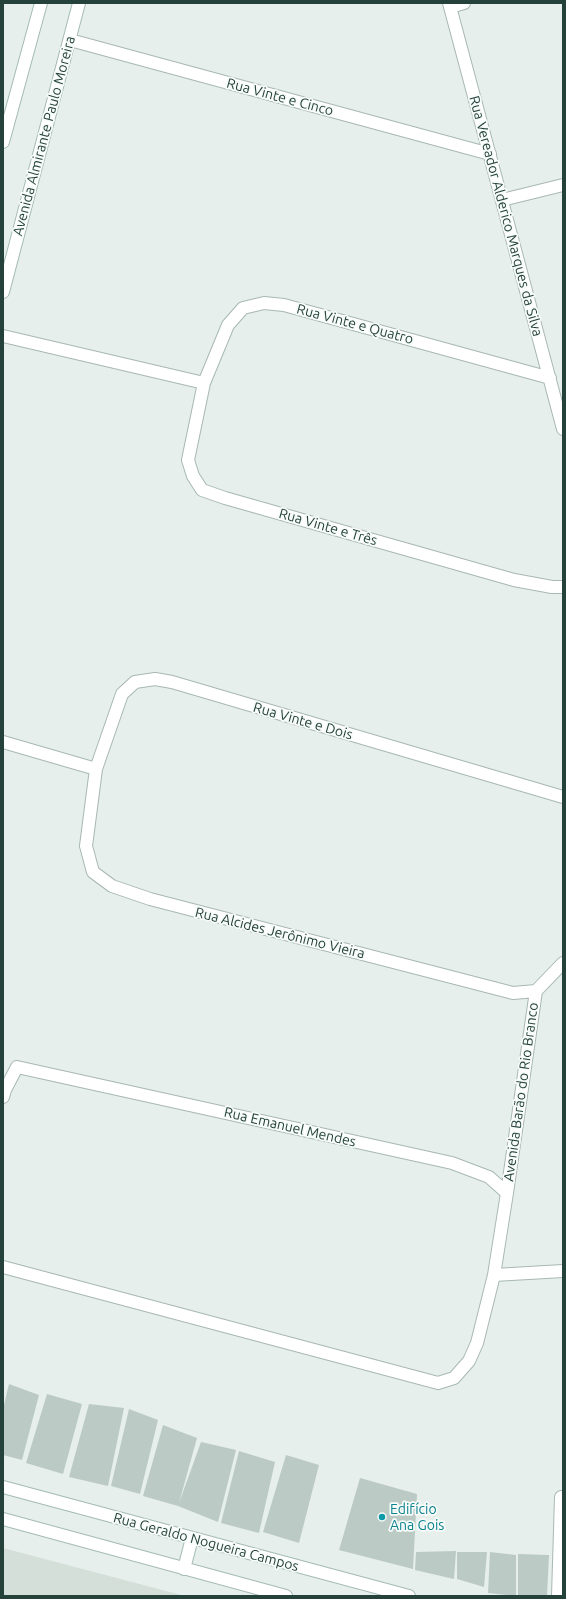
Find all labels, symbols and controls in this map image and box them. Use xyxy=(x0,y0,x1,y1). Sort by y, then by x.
street label: Avenida Almirante Paulo Moreira xyxy=(9,34,79,238)
street label: Rua Vinte e Cinco xyxy=(225,75,335,119)
street label: Rua Vereador Alderico Marques da Silva xyxy=(466,94,546,338)
street label: Rua Vinte e Quatro xyxy=(295,300,415,348)
street label: Rua Vinte e Três xyxy=(277,505,379,549)
street label: Rua Vinte e Dois xyxy=(251,699,355,743)
street label: Rua Alcides Jerônimo Vieira xyxy=(193,904,367,962)
street label: Avenida Barão do Rio Branco xyxy=(500,1001,542,1183)
street label: Rua Emanuel Mendes xyxy=(222,1104,358,1150)
place label: Edifício Ana Gois xyxy=(390,1501,444,1534)
street label: Rua Geraldo Nogueira Campos xyxy=(111,1509,301,1575)
marker: Edifício Ana Gois xyxy=(377,1512,387,1522)

